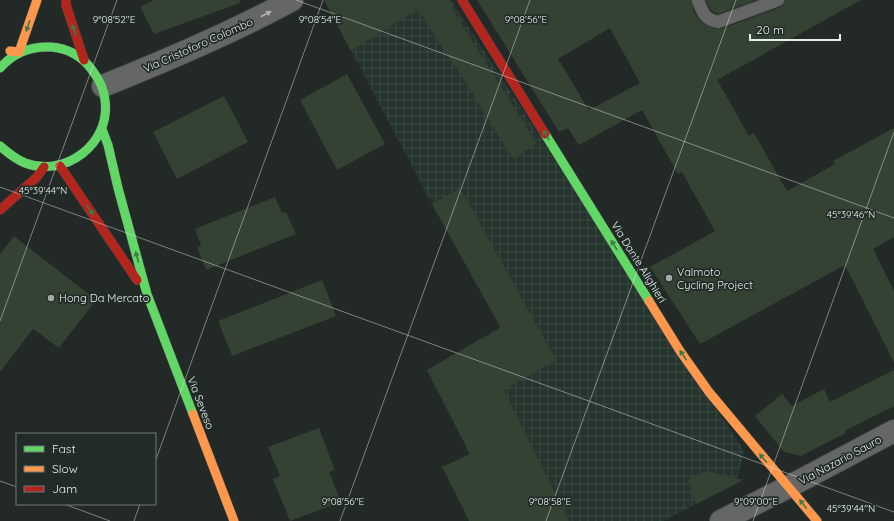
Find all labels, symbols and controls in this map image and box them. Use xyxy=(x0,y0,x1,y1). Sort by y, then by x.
one-way arrow xyxy=(260,10,272,17)
text: 9°08'52"E xyxy=(93,13,136,26)
text: 9°08'54"E xyxy=(299,13,342,26)
text: 9°08'56"E xyxy=(505,13,548,26)
street label: Via Cristoforo Colombo xyxy=(141,14,255,76)
scale bar xyxy=(750,16,840,42)
one-way arrow xyxy=(25,21,31,33)
text: 20 m xyxy=(756,22,784,37)
one-way arrow xyxy=(71,24,77,36)
one-way arrow xyxy=(542,129,549,141)
text: 45°39'44"N xyxy=(19,184,67,197)
one-way arrow xyxy=(86,205,94,215)
text: 45°39'46"N xyxy=(827,208,875,221)
street label: Via Dante Alighieri xyxy=(608,219,670,305)
one-way arrow xyxy=(611,239,618,251)
one-way arrow xyxy=(134,250,140,262)
place label: Valmoto Cycling Project xyxy=(677,265,753,292)
marker: Valmoto Cycling Project xyxy=(664,273,674,283)
place label: Hong Da Mercato xyxy=(59,291,150,305)
marker: Hong Da Mercato xyxy=(46,293,56,303)
one-way arrow xyxy=(679,350,687,361)
street label: Via Seveso xyxy=(185,375,218,432)
street label: Via Nazario Sauro xyxy=(796,432,884,488)
legend xyxy=(16,433,156,505)
text: Fast xyxy=(52,441,76,456)
one-way arrow xyxy=(759,453,768,463)
text: Slow xyxy=(52,461,78,476)
text: Jam xyxy=(52,481,77,496)
text: 9°08'56"E xyxy=(322,495,365,508)
text: 9°08'58"E xyxy=(529,495,572,508)
text: 9°09'00"E xyxy=(734,495,778,508)
one-way arrow xyxy=(799,498,808,509)
text: 45°39'44"N xyxy=(827,502,875,515)

